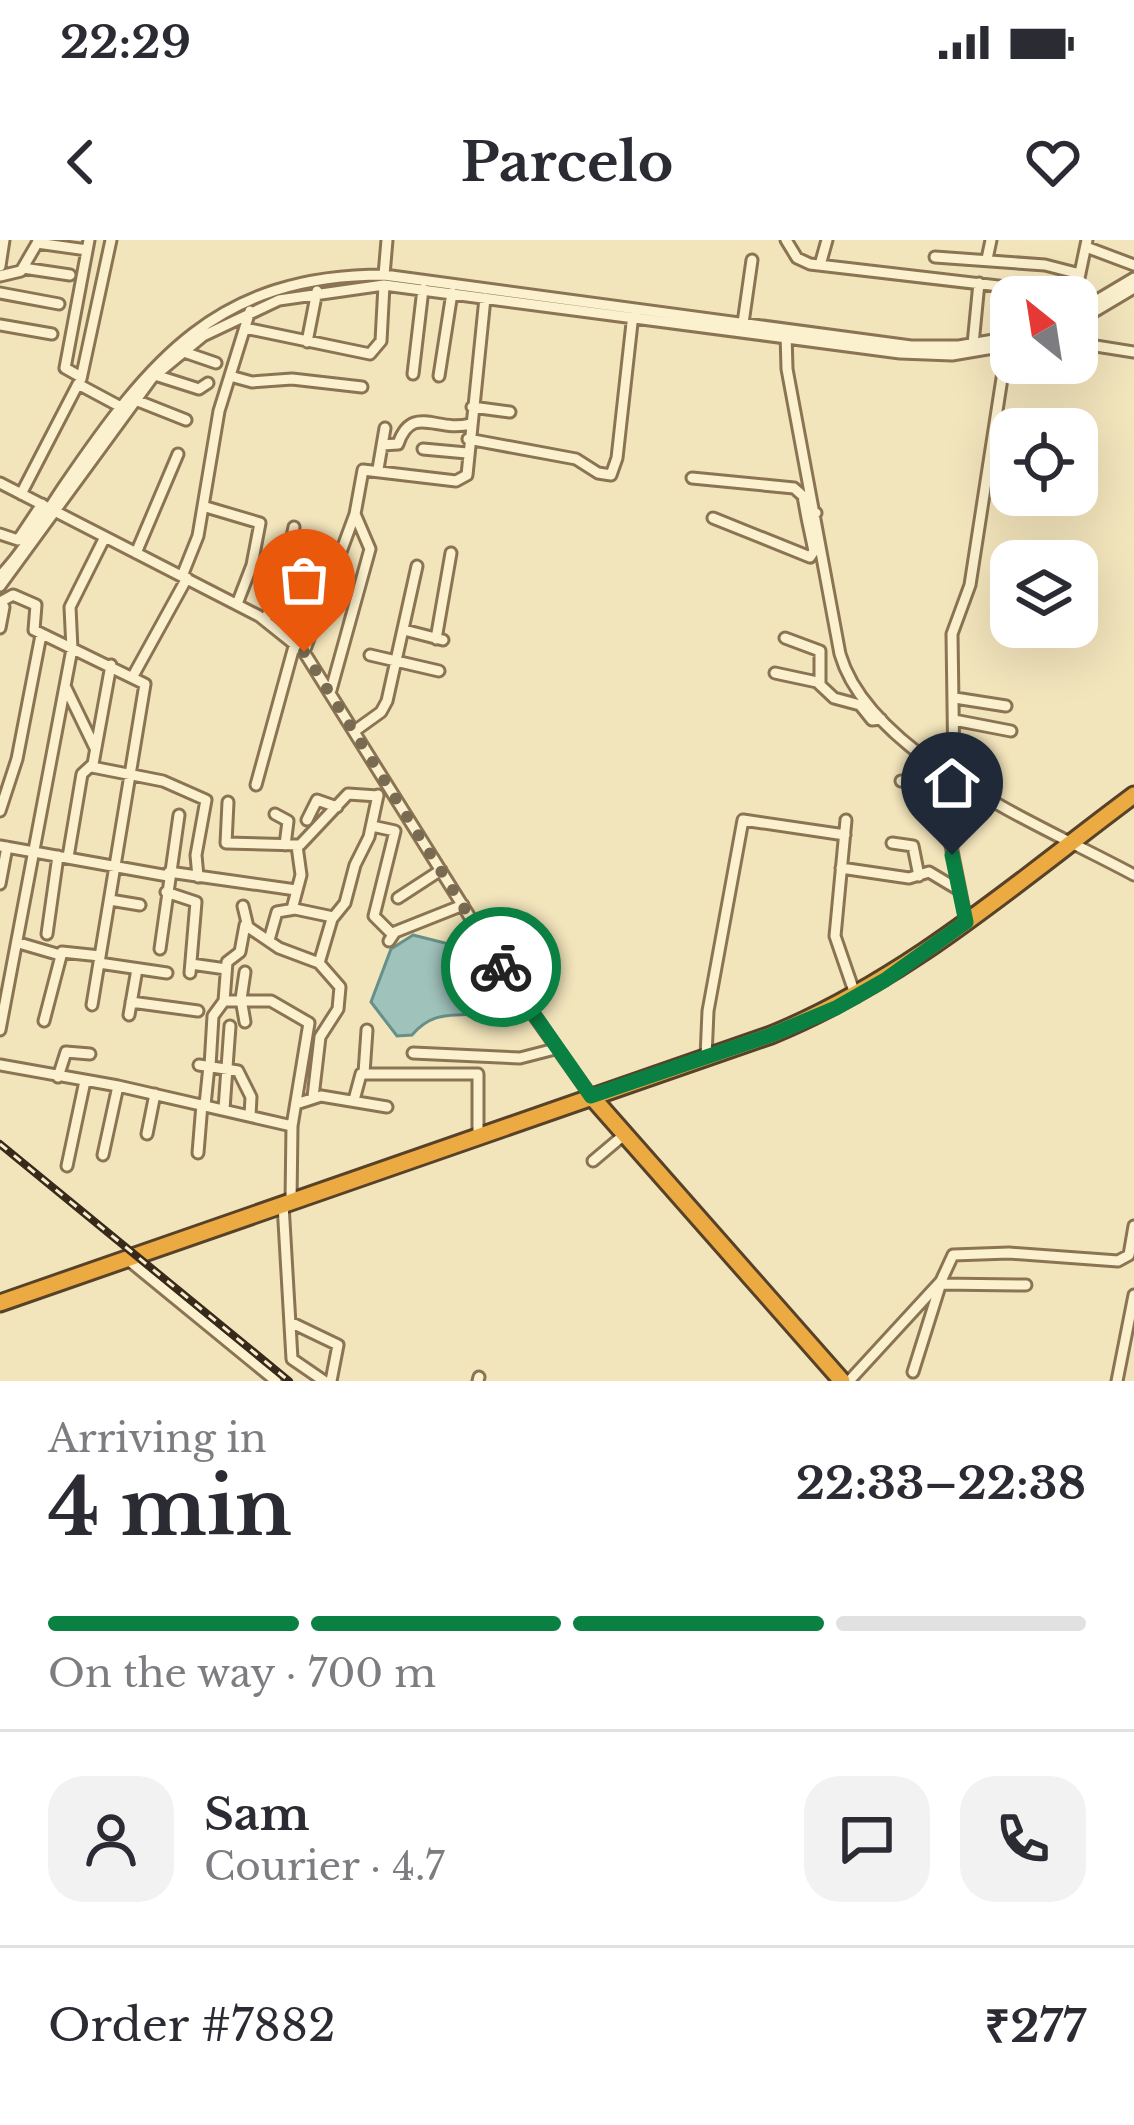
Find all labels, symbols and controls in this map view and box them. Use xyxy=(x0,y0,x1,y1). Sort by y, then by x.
text: 22:29 xyxy=(60,14,191,70)
icon: back xyxy=(48,129,114,195)
text: Parcelo xyxy=(461,129,673,196)
icon: heart xyxy=(1020,129,1086,195)
north arrow xyxy=(990,276,1098,384)
map controls xyxy=(990,276,1098,648)
button: locate xyxy=(990,408,1098,516)
pin xyxy=(253,529,355,652)
button: layers xyxy=(990,540,1098,648)
icon: bag xyxy=(271,547,337,613)
pin xyxy=(901,732,1003,855)
icon: home xyxy=(919,750,985,816)
courier xyxy=(441,907,561,1027)
icon: bike xyxy=(468,934,534,1000)
text: Arriving in xyxy=(48,1414,267,1463)
text: 22:33–22:38 xyxy=(796,1455,1086,1511)
text: 4 min xyxy=(48,1459,292,1556)
text: On the way · 700 m xyxy=(48,1649,436,1698)
button: person xyxy=(48,1776,174,1902)
button: chat xyxy=(804,1776,930,1902)
button: phone xyxy=(960,1776,1086,1902)
text: Sam xyxy=(204,1786,309,1842)
text: Courier · 4.7 xyxy=(204,1842,445,1891)
text: Order #7882 xyxy=(48,1997,336,2053)
text: ₹277 xyxy=(985,1998,1086,2054)

